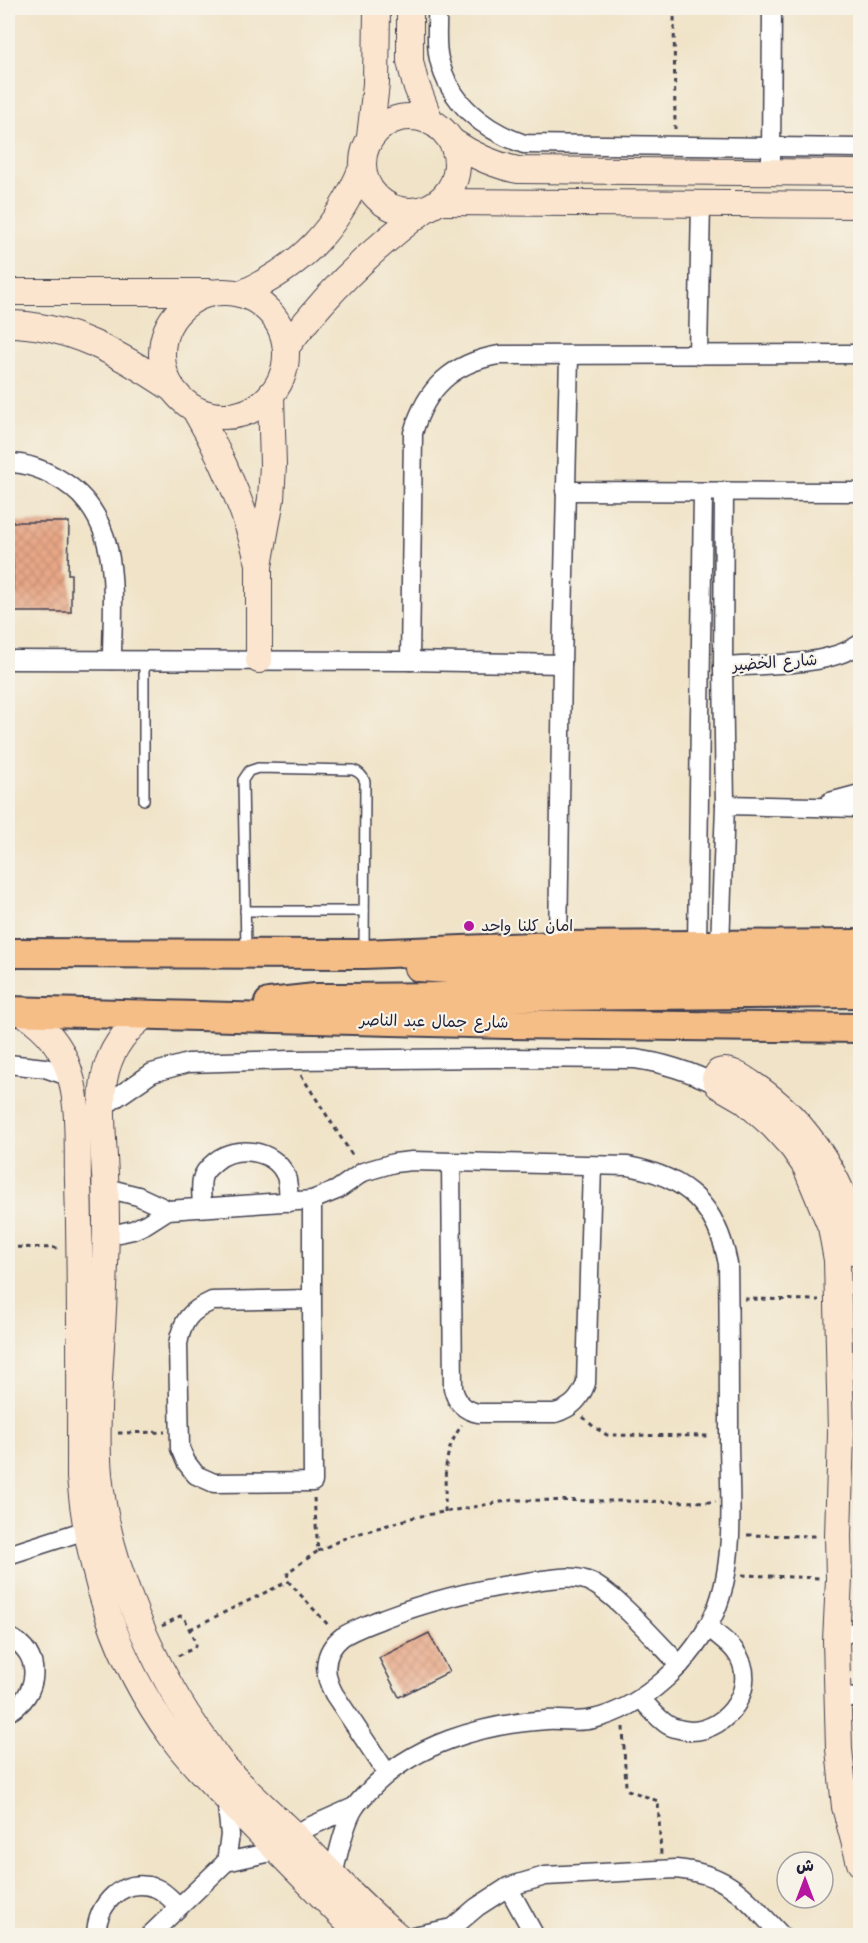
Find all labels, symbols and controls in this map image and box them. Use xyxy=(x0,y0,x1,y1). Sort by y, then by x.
street label: شارع الخضير xyxy=(730,648,818,679)
place label: امان كلنا واحد xyxy=(481,914,573,939)
marker: امان كلنا واحد xyxy=(462,919,476,933)
street label: شارع جمال عبد الناصر xyxy=(357,1008,509,1036)
north arrow xyxy=(775,1850,835,1910)
text: ش xyxy=(796,1854,814,1879)

